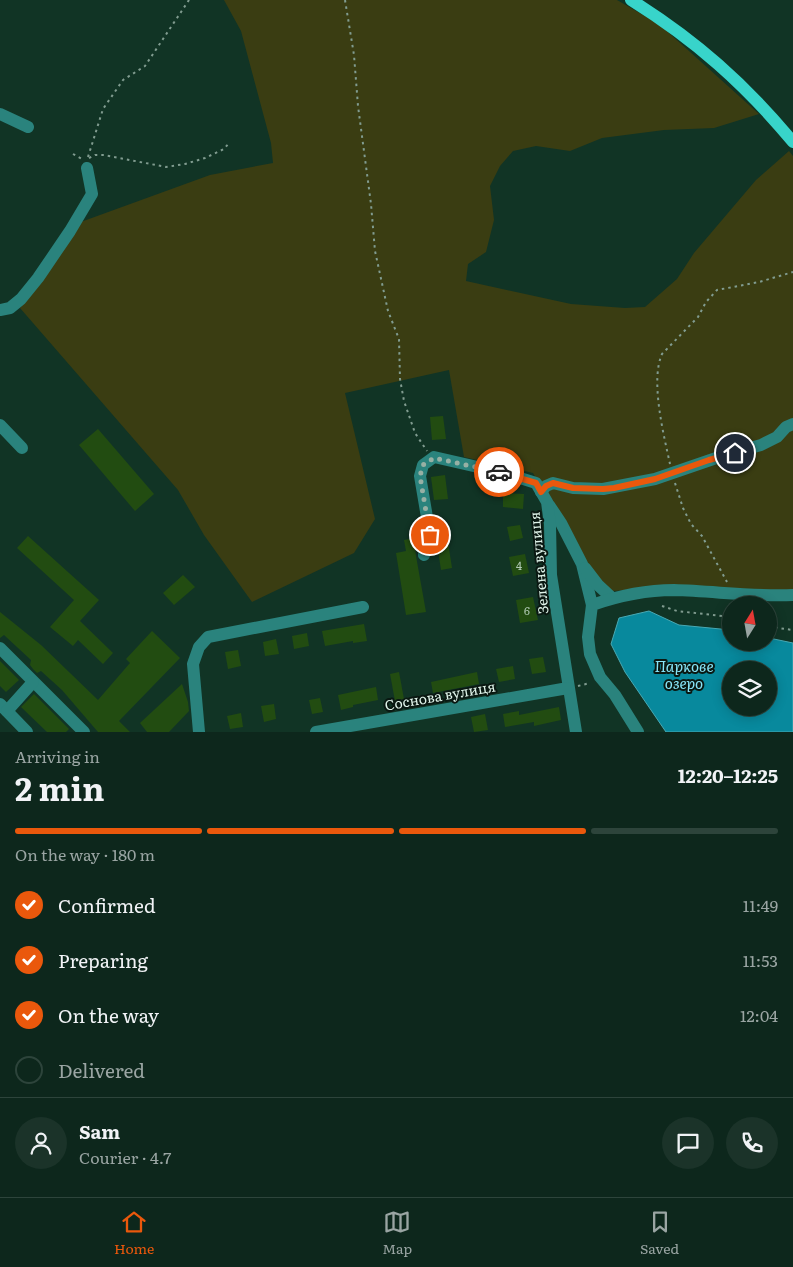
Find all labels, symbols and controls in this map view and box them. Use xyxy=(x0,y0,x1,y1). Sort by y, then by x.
pin xyxy=(714,432,756,474)
icon: home xyxy=(721,439,749,467)
courier xyxy=(474,447,524,497)
icon: car xyxy=(485,458,513,486)
street label: Зелена вулиця xyxy=(524,511,552,615)
pin xyxy=(409,514,451,556)
icon: bag xyxy=(416,521,444,549)
house number: 4 xyxy=(516,557,522,573)
north arrow xyxy=(722,596,778,651)
map controls xyxy=(722,596,777,716)
house number: 6 xyxy=(524,602,530,618)
water label: Паркове озеро xyxy=(654,654,714,694)
button: layers xyxy=(722,661,777,716)
street label: Соснова вулиця xyxy=(383,675,497,715)
text: Arriving in xyxy=(15,744,100,768)
text: 12:20–12:25 xyxy=(678,761,778,789)
text: 2 min xyxy=(15,763,104,811)
text: On the way · 180 m xyxy=(15,842,155,866)
icon: check xyxy=(15,891,43,919)
text: Confirmed xyxy=(58,891,156,919)
text: 11:49 xyxy=(743,893,778,917)
icon: check xyxy=(15,946,43,974)
text: Preparing xyxy=(58,946,148,974)
text: 11:53 xyxy=(743,948,778,972)
icon: check xyxy=(15,1001,43,1029)
text: On the way xyxy=(58,1001,159,1029)
text: 12:04 xyxy=(740,1003,778,1027)
text: Delivered xyxy=(58,1056,145,1084)
button: person xyxy=(15,1117,67,1169)
text: Sam xyxy=(79,1117,120,1145)
button: chat xyxy=(662,1117,714,1169)
button: phone xyxy=(726,1117,778,1169)
text: Courier · 4.7 xyxy=(79,1145,171,1169)
tab: Home xyxy=(114,1208,154,1258)
tab: Map xyxy=(382,1208,412,1258)
tab: Saved xyxy=(640,1208,679,1258)

